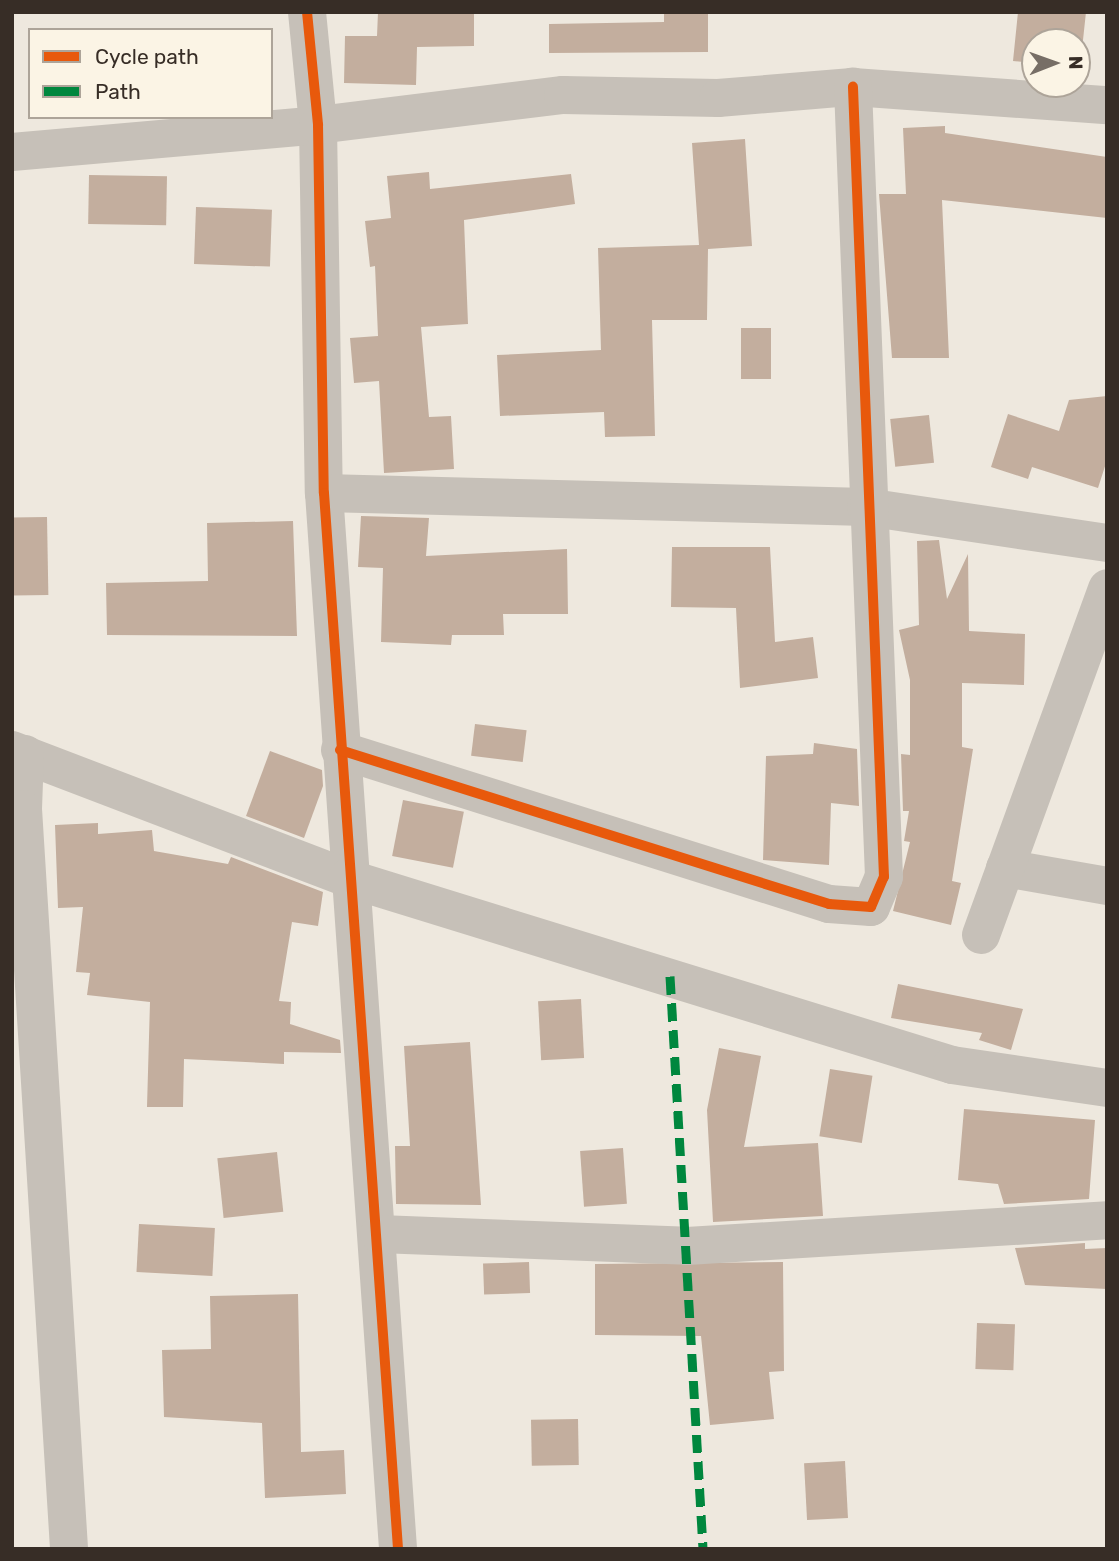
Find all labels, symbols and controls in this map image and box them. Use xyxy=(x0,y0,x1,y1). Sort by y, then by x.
legend xyxy=(28,28,273,119)
north arrow xyxy=(1021,28,1091,98)
text: Cycle path xyxy=(95,44,199,69)
text: N xyxy=(1064,56,1087,70)
text: Path xyxy=(95,79,141,104)

